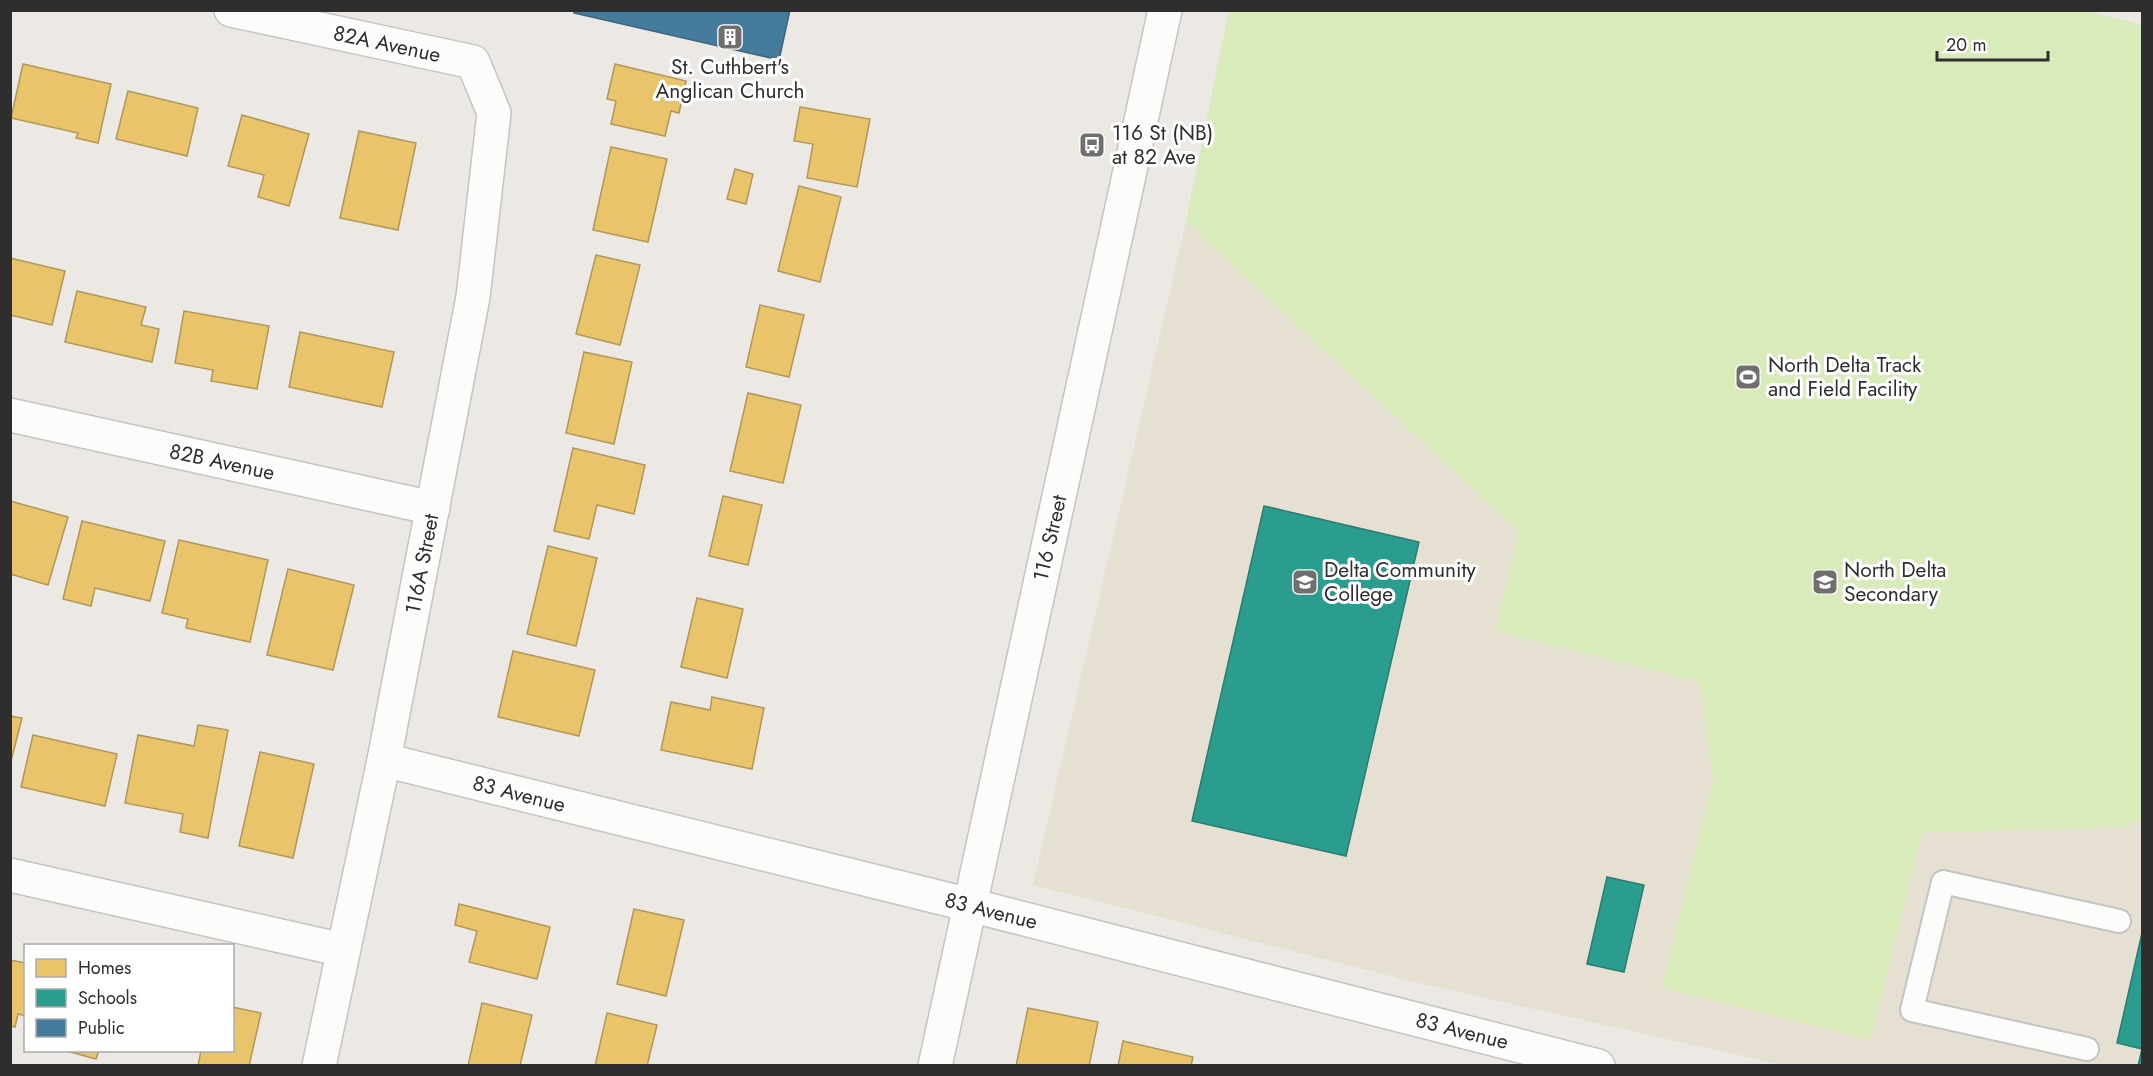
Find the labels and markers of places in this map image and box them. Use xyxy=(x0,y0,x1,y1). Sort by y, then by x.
building icon: St. Cuthbert's Anglican Church xyxy=(715,22,745,52)
place label: St. Cuthbert's Anglican Church xyxy=(656,52,805,106)
place label: 116 St (NB) at 82 Ave xyxy=(1112,118,1213,172)
bus stop icon: 116 St (NB) at 82 Ave xyxy=(1077,130,1107,160)
place label: North Delta Track and Field Facility xyxy=(1768,350,1922,404)
sports icon: North Delta Track and Field Facility xyxy=(1733,362,1763,392)
place label: Delta Community College xyxy=(1324,555,1477,609)
place label: North Delta Secondary xyxy=(1844,555,1946,609)
school or university icon: Delta Community College xyxy=(1290,567,1320,597)
school or university icon: North Delta Secondary xyxy=(1810,567,1840,597)

